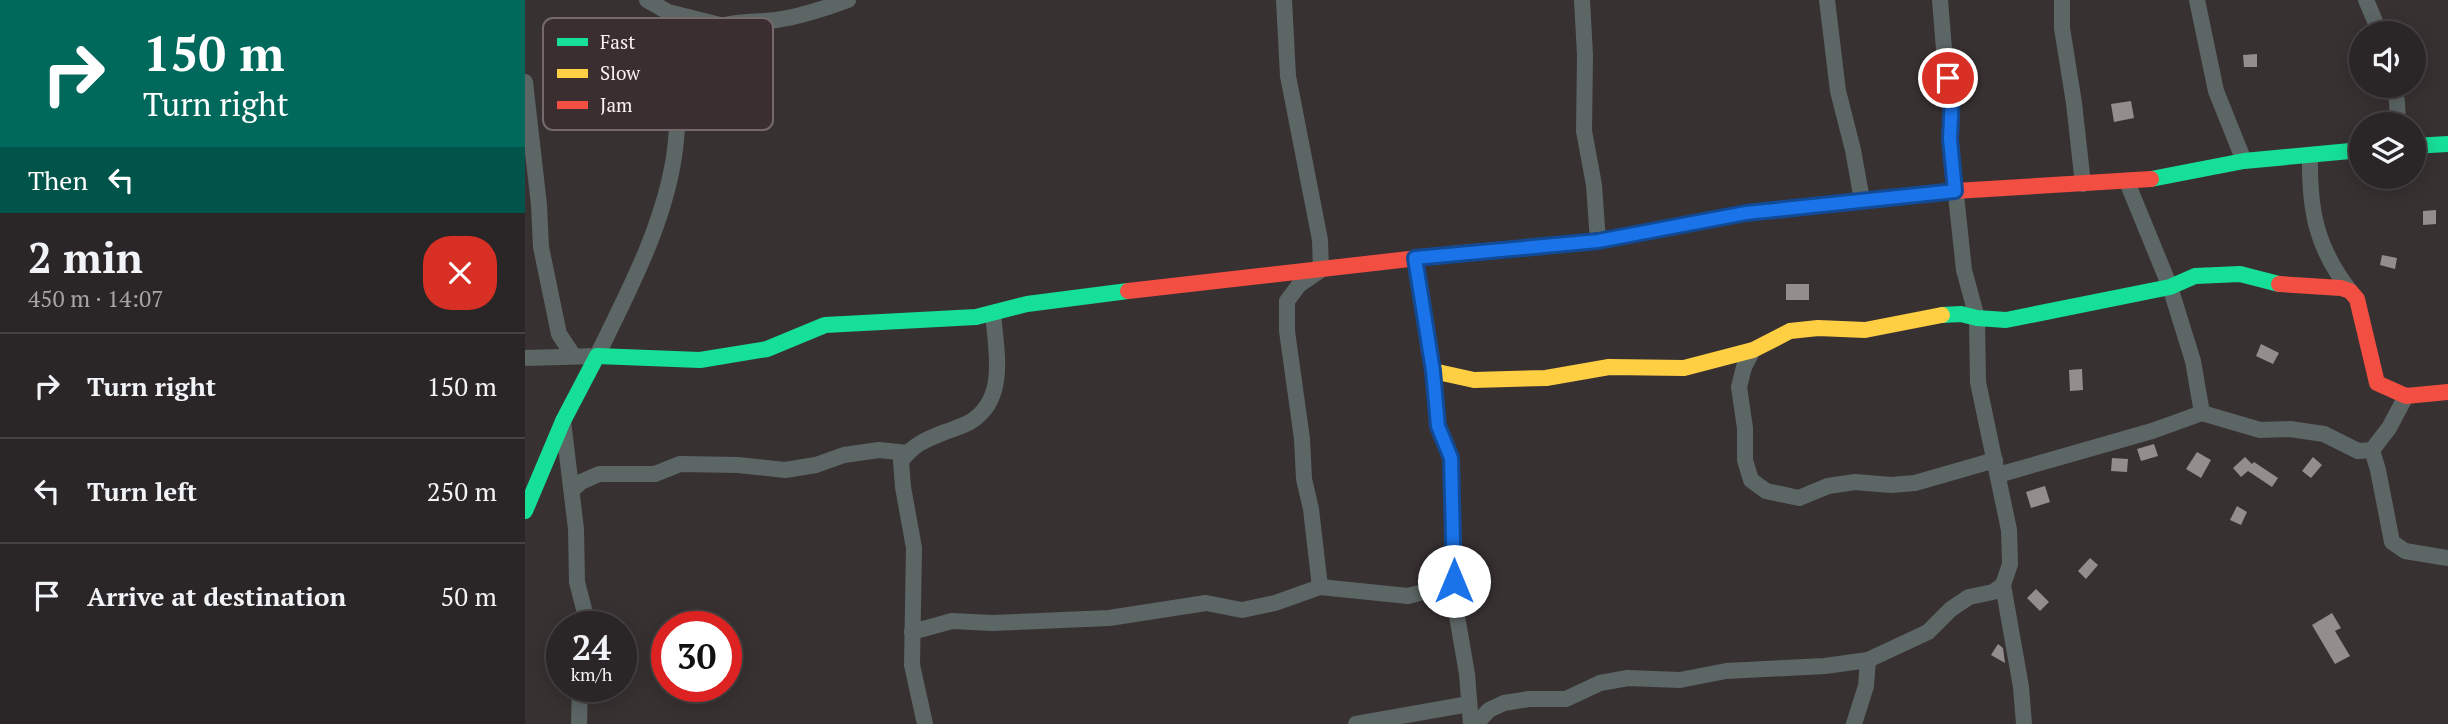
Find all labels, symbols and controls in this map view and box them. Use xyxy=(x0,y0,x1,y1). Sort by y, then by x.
legend xyxy=(543,18,773,130)
text: 150 m xyxy=(143,20,285,85)
map controls xyxy=(2349,21,2426,189)
button: sound xyxy=(2349,21,2426,98)
icon: right xyxy=(28,28,119,119)
text: Fast xyxy=(600,29,635,54)
pin xyxy=(1918,48,1978,108)
icon: arrive xyxy=(1929,59,1967,97)
text: Slow xyxy=(600,60,641,85)
text: Turn right xyxy=(143,83,289,125)
text: Jam xyxy=(600,92,633,117)
button: layers xyxy=(2349,112,2426,189)
icon: left xyxy=(102,161,140,199)
text: Then xyxy=(28,163,88,197)
text: 2 min xyxy=(28,229,143,285)
button: close xyxy=(423,236,497,310)
text: 450 m · 14:07 xyxy=(28,283,163,314)
icon: right xyxy=(28,367,66,405)
text: Turn right xyxy=(87,369,216,403)
text: 150 m xyxy=(427,369,497,403)
icon: left xyxy=(28,472,66,510)
text: Turn left xyxy=(87,474,197,508)
text: 250 m xyxy=(427,474,497,508)
position arrow xyxy=(1417,544,1491,618)
icon: arrive xyxy=(28,577,66,615)
text: Arrive at destination xyxy=(87,579,346,613)
text: 50 m xyxy=(441,579,497,613)
speed limit sign: 30 xyxy=(651,611,742,702)
text: 24 xyxy=(572,624,611,670)
text: km/h xyxy=(571,662,612,686)

